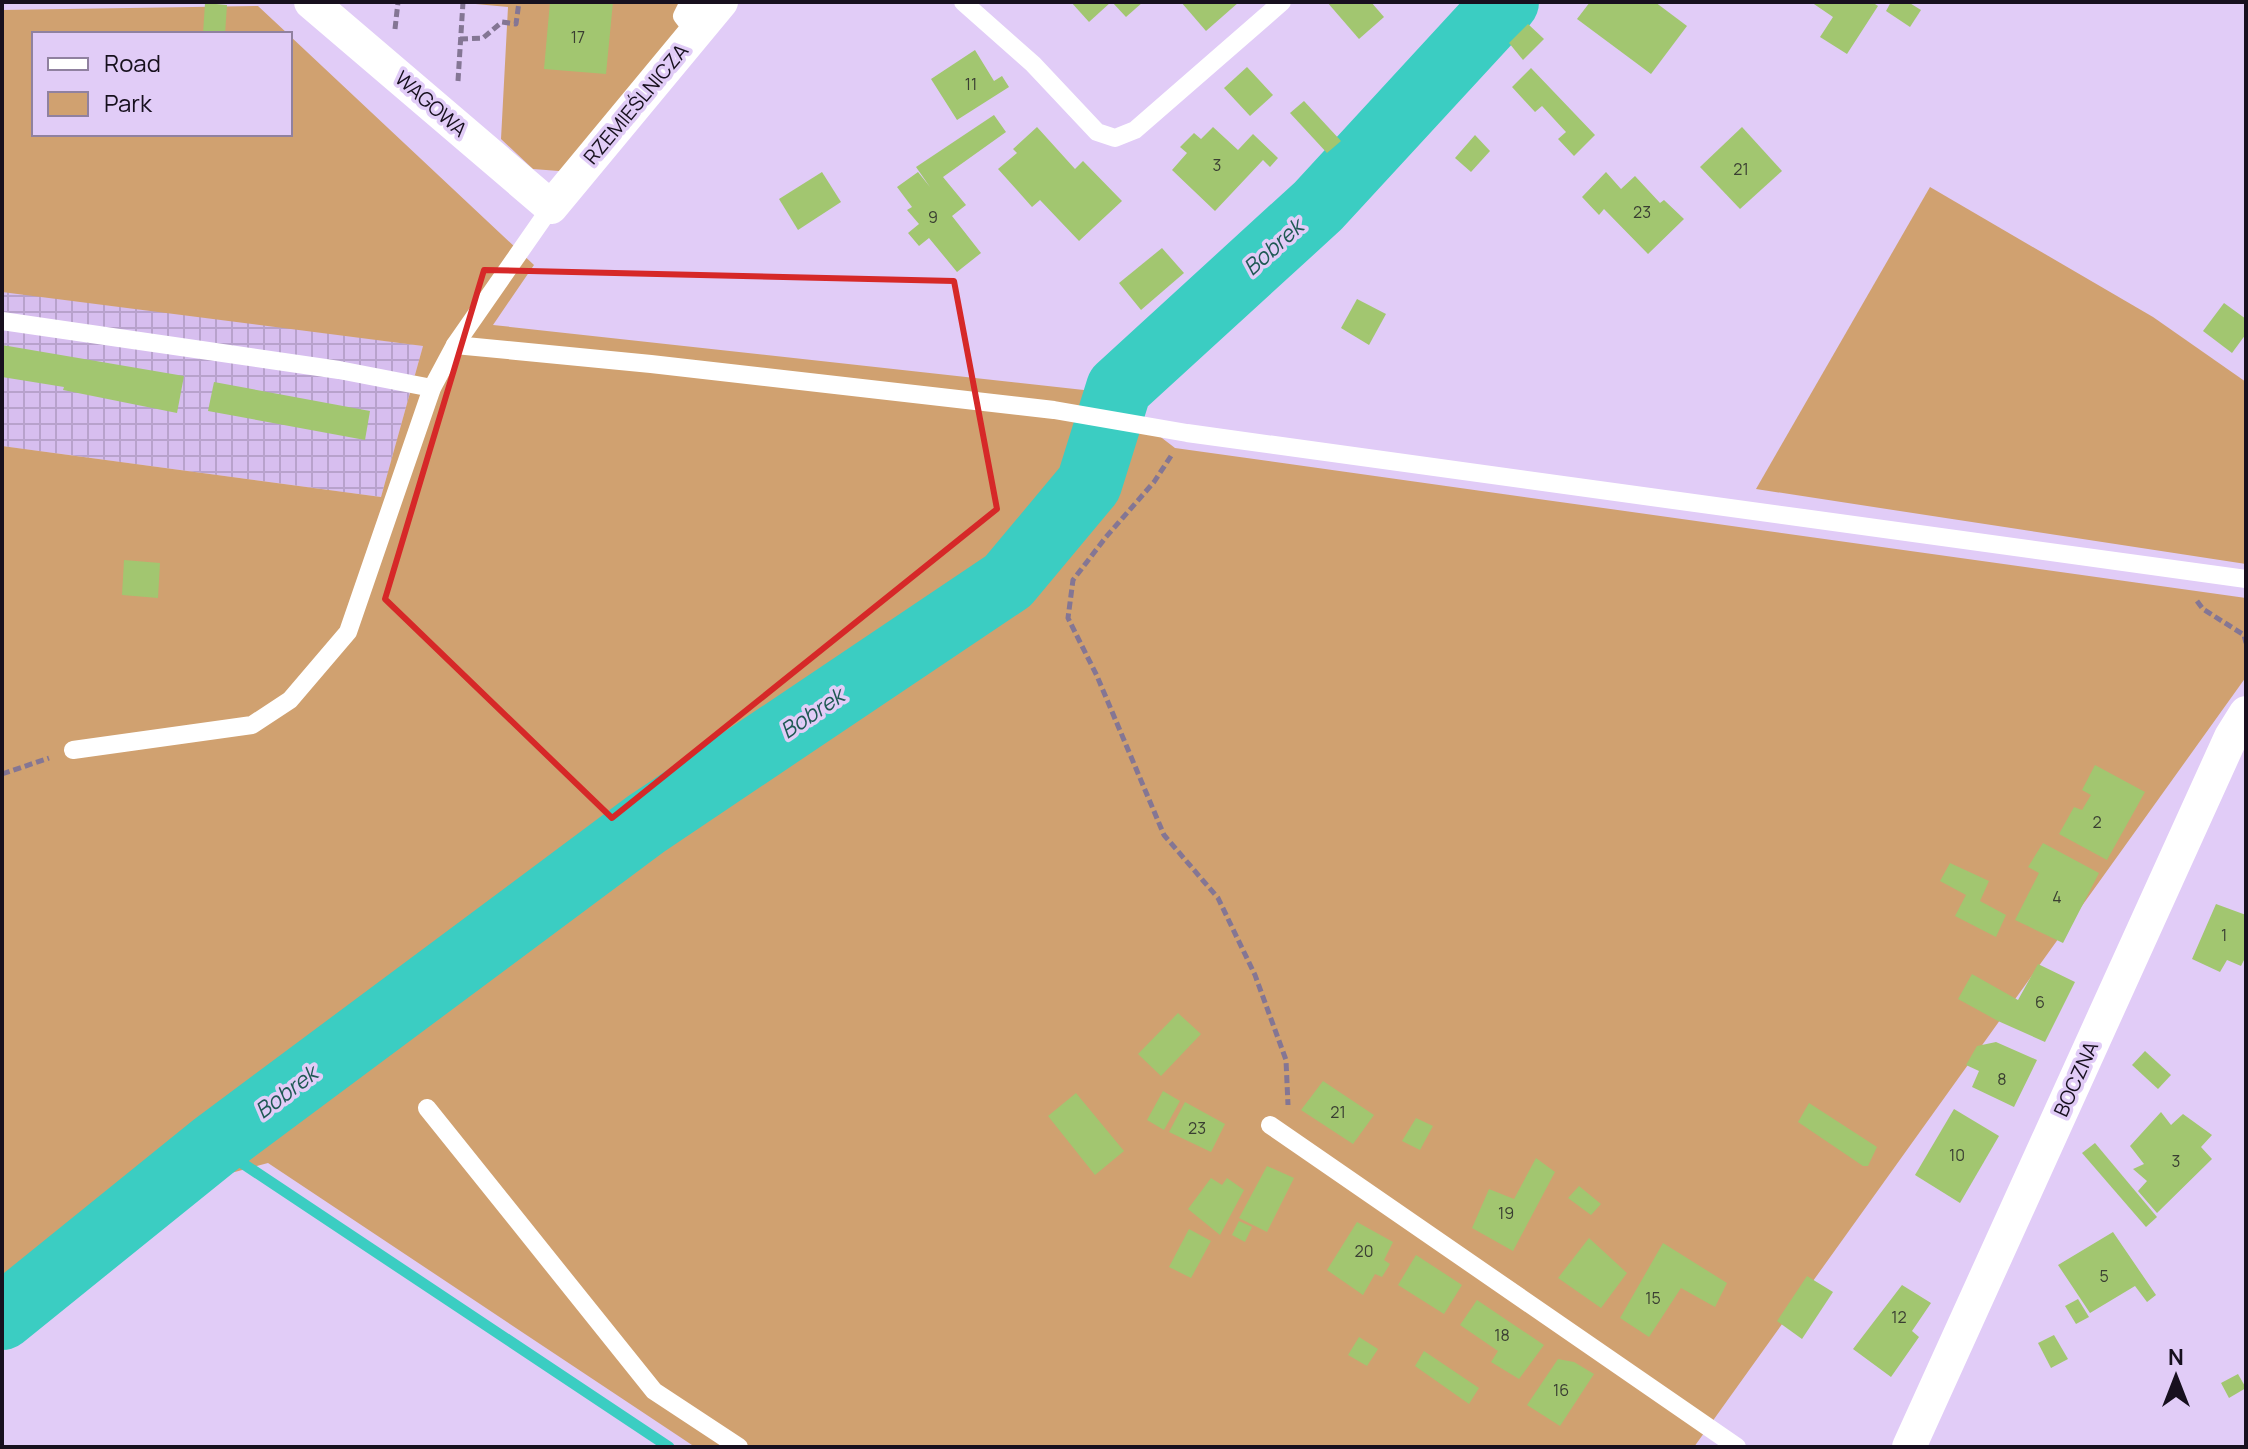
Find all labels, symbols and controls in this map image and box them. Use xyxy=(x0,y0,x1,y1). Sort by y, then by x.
house number: 17 xyxy=(571,26,585,48)
legend xyxy=(32,32,292,136)
street label: RZEMIEŚLNICZA xyxy=(577,38,694,170)
text: Road xyxy=(104,46,161,79)
street label: WAGOWA xyxy=(389,65,473,143)
house number: 11 xyxy=(965,73,977,95)
text: Park xyxy=(104,86,153,119)
house number: 3 xyxy=(1213,154,1221,176)
house number: 21 xyxy=(1733,158,1749,180)
house number: 23 xyxy=(1633,201,1651,223)
house number: 9 xyxy=(928,206,938,228)
water label: Bobrek xyxy=(1237,210,1312,282)
water label: Bobrek xyxy=(774,679,852,745)
house number: 2 xyxy=(2092,811,2102,833)
house number: 4 xyxy=(2052,886,2062,908)
house number: 1 xyxy=(2221,924,2227,946)
house number: 6 xyxy=(2035,991,2045,1013)
street label: BOCZNA xyxy=(2047,1037,2104,1121)
water label: Bobrek xyxy=(249,1057,326,1125)
house number: 8 xyxy=(1997,1068,2007,1090)
house number: 21 xyxy=(1330,1101,1346,1123)
house number: 23 xyxy=(1188,1117,1206,1139)
house number: 10 xyxy=(1949,1144,1965,1166)
house number: 3 xyxy=(2172,1150,2180,1172)
house number: 19 xyxy=(1498,1202,1514,1224)
house number: 20 xyxy=(1355,1240,1373,1262)
house number: 5 xyxy=(2099,1265,2109,1287)
house number: 15 xyxy=(1645,1287,1661,1309)
house number: 12 xyxy=(1891,1306,1907,1328)
house number: 18 xyxy=(1494,1324,1510,1346)
north arrow xyxy=(2136,1337,2216,1417)
text: N xyxy=(2168,1342,2184,1372)
house number: 16 xyxy=(1553,1379,1569,1401)

